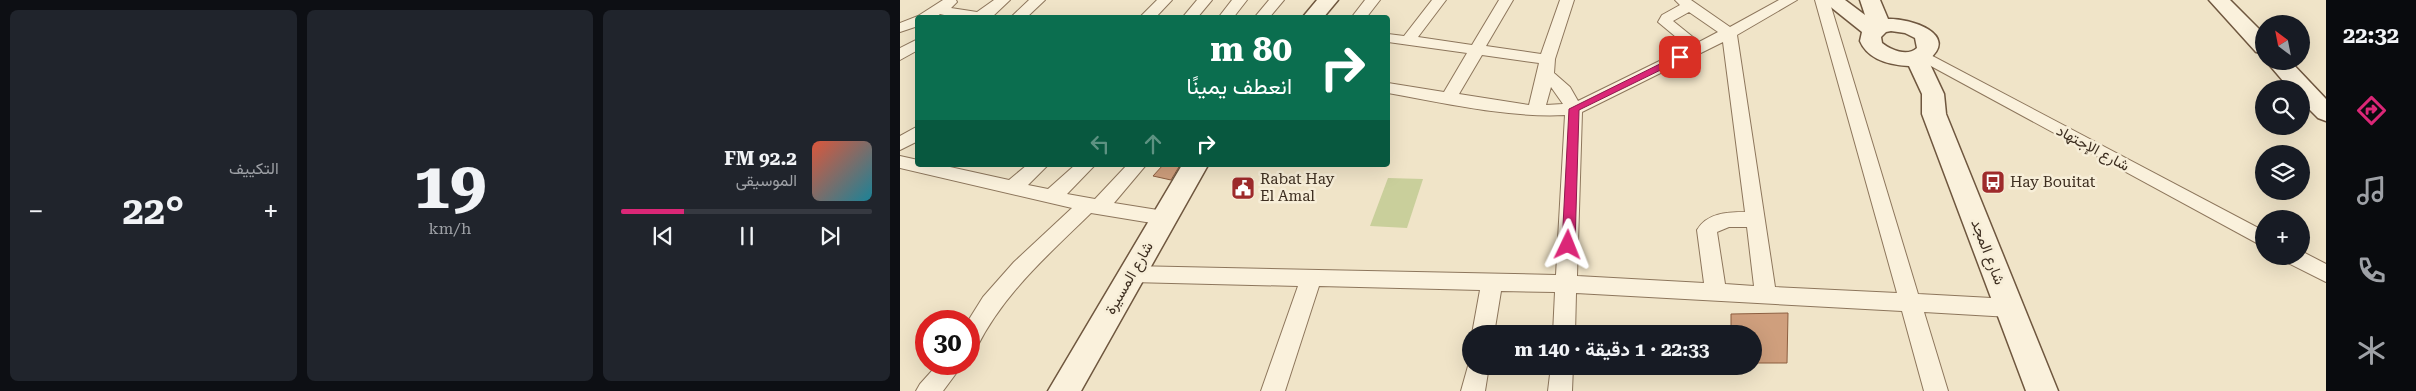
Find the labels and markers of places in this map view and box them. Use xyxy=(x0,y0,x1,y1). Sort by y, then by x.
pin xyxy=(1659,36,1701,78)
bus stop icon: Hay Bouitat xyxy=(1980,169,2006,195)
place label: Rabat Hay El Amal xyxy=(1260,170,1334,205)
place label: Hay Bouitat xyxy=(2010,173,2096,191)
public building icon: Rabat Hay El Amal xyxy=(1230,175,1256,201)

